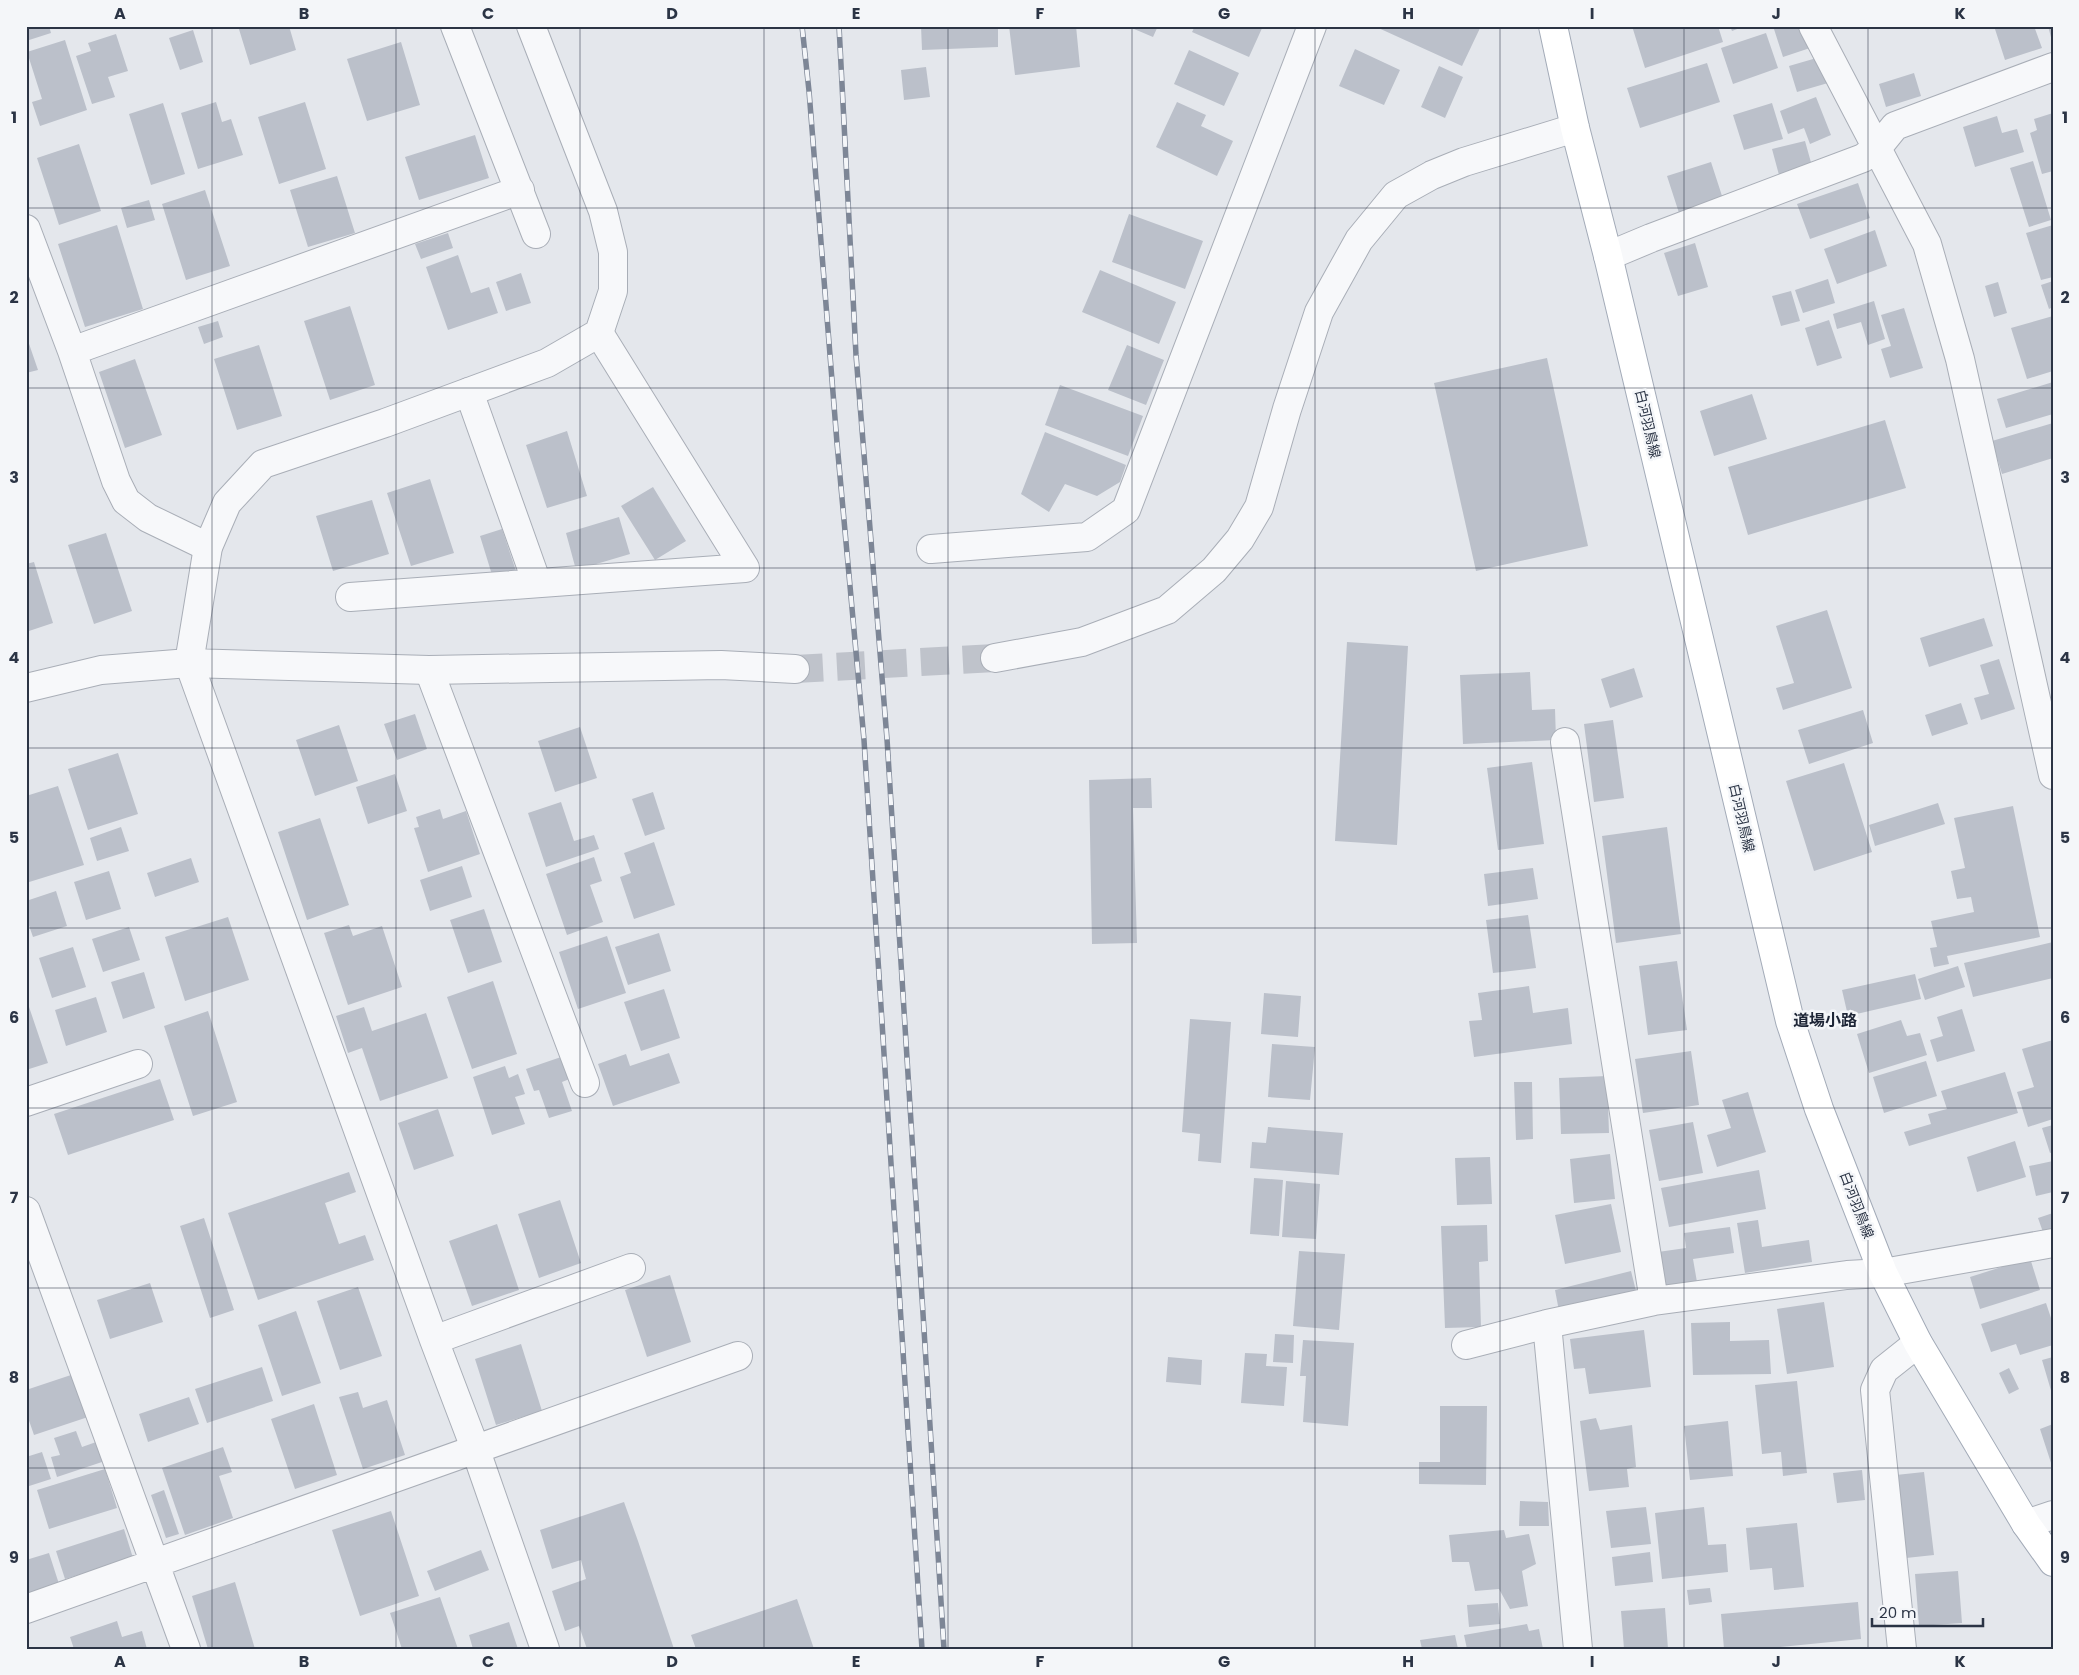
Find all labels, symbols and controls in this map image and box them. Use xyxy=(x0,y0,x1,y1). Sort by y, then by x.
text: A xyxy=(114,2,126,25)
text: B xyxy=(299,2,309,25)
text: C xyxy=(482,2,494,25)
text: D xyxy=(666,2,678,25)
text: E xyxy=(852,2,860,25)
text: F xyxy=(1036,2,1045,25)
text: G xyxy=(1218,2,1230,25)
text: H xyxy=(1402,2,1414,25)
text: I xyxy=(1590,2,1594,25)
text: J xyxy=(1771,2,1781,25)
text: K xyxy=(1954,2,1966,25)
text: 1 xyxy=(11,106,17,129)
text: 1 xyxy=(2062,106,2068,129)
text: 2 xyxy=(9,286,19,309)
text: 2 xyxy=(2060,286,2070,309)
street label: 白河羽鳥線 xyxy=(1630,388,1666,460)
text: 3 xyxy=(9,466,19,489)
text: 3 xyxy=(2060,466,2070,489)
text: 4 xyxy=(9,646,20,669)
text: 4 xyxy=(2060,646,2071,669)
street label: 白河羽鳥線 xyxy=(1724,782,1760,854)
text: 5 xyxy=(9,826,19,849)
text: 5 xyxy=(2060,826,2070,849)
text: 6 xyxy=(9,1006,19,1029)
text: 6 xyxy=(2060,1006,2070,1029)
district label: 道場小路 xyxy=(1793,1009,1857,1032)
street label: 白河羽鳥線 xyxy=(1835,1169,1879,1241)
text: 7 xyxy=(10,1186,19,1209)
text: 7 xyxy=(2061,1186,2070,1209)
text: 8 xyxy=(9,1366,19,1389)
text: 8 xyxy=(2060,1366,2070,1389)
text: 9 xyxy=(9,1546,19,1569)
text: 9 xyxy=(2060,1546,2070,1569)
scale bar xyxy=(1872,1595,1983,1627)
text: 20 m xyxy=(1879,1602,1917,1623)
text: A xyxy=(114,1650,126,1673)
text: B xyxy=(299,1650,309,1673)
text: C xyxy=(482,1650,494,1673)
text: D xyxy=(666,1650,678,1673)
text: E xyxy=(852,1650,860,1673)
text: F xyxy=(1036,1650,1045,1673)
text: G xyxy=(1218,1650,1230,1673)
text: H xyxy=(1402,1650,1414,1673)
text: I xyxy=(1590,1650,1594,1673)
text: J xyxy=(1771,1650,1781,1673)
text: K xyxy=(1954,1650,1966,1673)

